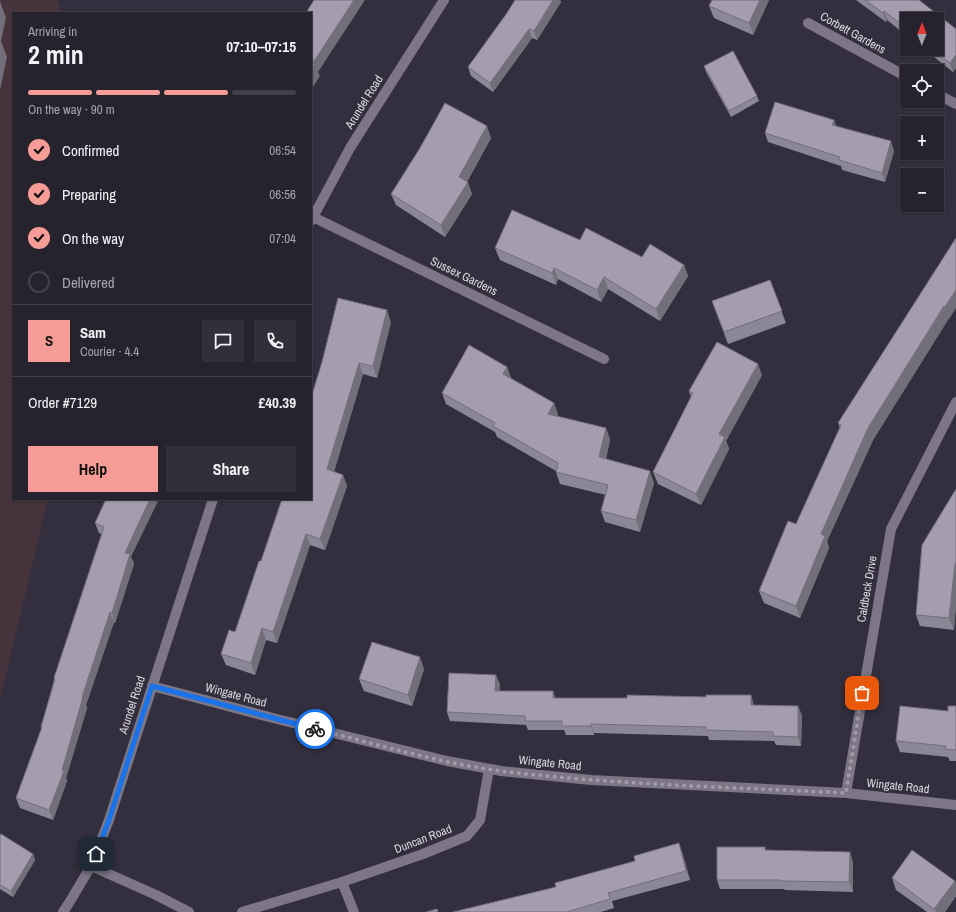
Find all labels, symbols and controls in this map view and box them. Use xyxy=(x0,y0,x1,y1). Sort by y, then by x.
street label: Corbett Gardens xyxy=(817,8,889,58)
north arrow xyxy=(900,12,944,56)
map controls xyxy=(900,12,944,212)
text: Arriving in xyxy=(28,23,77,40)
text: 07:10–07:15 xyxy=(226,36,296,57)
text: 2 min xyxy=(28,37,84,72)
button: locate xyxy=(900,64,944,108)
street label: Arundel Road xyxy=(341,72,387,133)
text: On the way · 90 m xyxy=(28,101,115,118)
button: + xyxy=(900,116,944,160)
icon: check xyxy=(28,139,50,161)
text: Confirmed xyxy=(62,140,119,161)
text: 06:54 xyxy=(269,142,296,159)
button: − xyxy=(900,168,944,212)
icon: check xyxy=(28,183,50,205)
text: Preparing xyxy=(62,184,116,205)
text: 06:56 xyxy=(269,186,296,203)
icon: check xyxy=(28,227,50,249)
text: On the way xyxy=(62,228,124,249)
text: 07:04 xyxy=(269,230,296,247)
street label: Sussex Gardens xyxy=(428,253,500,299)
text: Delivered xyxy=(62,272,115,293)
button: chat xyxy=(202,320,244,362)
button: phone xyxy=(254,320,296,362)
text: Sam xyxy=(80,322,106,343)
text: S xyxy=(45,330,53,351)
text: Courier · 4.4 xyxy=(80,343,139,360)
text: Order #7129 xyxy=(28,392,97,413)
text: £40.39 xyxy=(258,392,296,413)
button: Help xyxy=(28,446,158,492)
button: Share xyxy=(166,446,296,492)
street label: Caldbeck Drive xyxy=(853,554,881,624)
street label: Arundel Road xyxy=(115,674,149,737)
pin xyxy=(845,676,879,710)
street label: Wingate Road xyxy=(204,679,268,711)
icon: bag xyxy=(851,682,873,704)
courier xyxy=(295,709,335,749)
icon: bike xyxy=(304,718,326,740)
street label: Wingate Road xyxy=(518,752,582,774)
street label: Wingate Road xyxy=(866,775,930,797)
street label: Duncan Road xyxy=(392,821,454,857)
pin xyxy=(79,837,113,871)
icon: home xyxy=(85,843,107,865)

